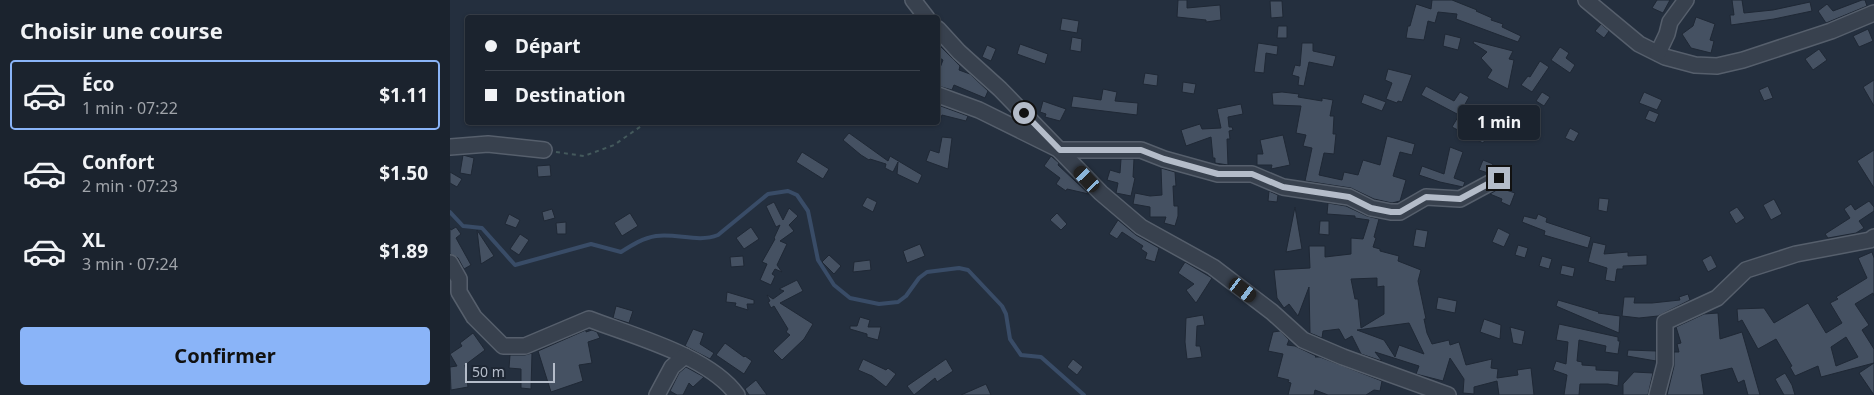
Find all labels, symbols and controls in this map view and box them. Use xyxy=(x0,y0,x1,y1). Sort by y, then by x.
text: Choisir une course xyxy=(20,15,223,45)
text: Départ xyxy=(515,33,580,59)
text: Éco xyxy=(82,71,114,97)
icon: car xyxy=(22,73,67,118)
text: $1.11 xyxy=(379,82,428,108)
text: Destination xyxy=(515,82,626,108)
text: 1 min · 07:22 xyxy=(82,97,178,119)
route start xyxy=(1013,102,1035,124)
callout: 1 min xyxy=(1458,106,1540,140)
text: 1 min xyxy=(1477,111,1521,133)
text: Confort xyxy=(82,149,154,175)
icon: car xyxy=(22,151,67,196)
text: $1.50 xyxy=(379,160,428,186)
car xyxy=(1071,163,1102,195)
route end xyxy=(1488,167,1510,189)
text: 2 min · 07:23 xyxy=(82,175,178,197)
text: XL xyxy=(82,227,105,253)
icon: car xyxy=(22,229,67,274)
text: $1.89 xyxy=(379,238,428,264)
text: 3 min · 07:24 xyxy=(82,253,178,275)
car xyxy=(1226,275,1259,305)
button: Confirmer xyxy=(20,327,430,385)
scale bar xyxy=(465,360,555,383)
text: 50 m xyxy=(472,362,505,381)

